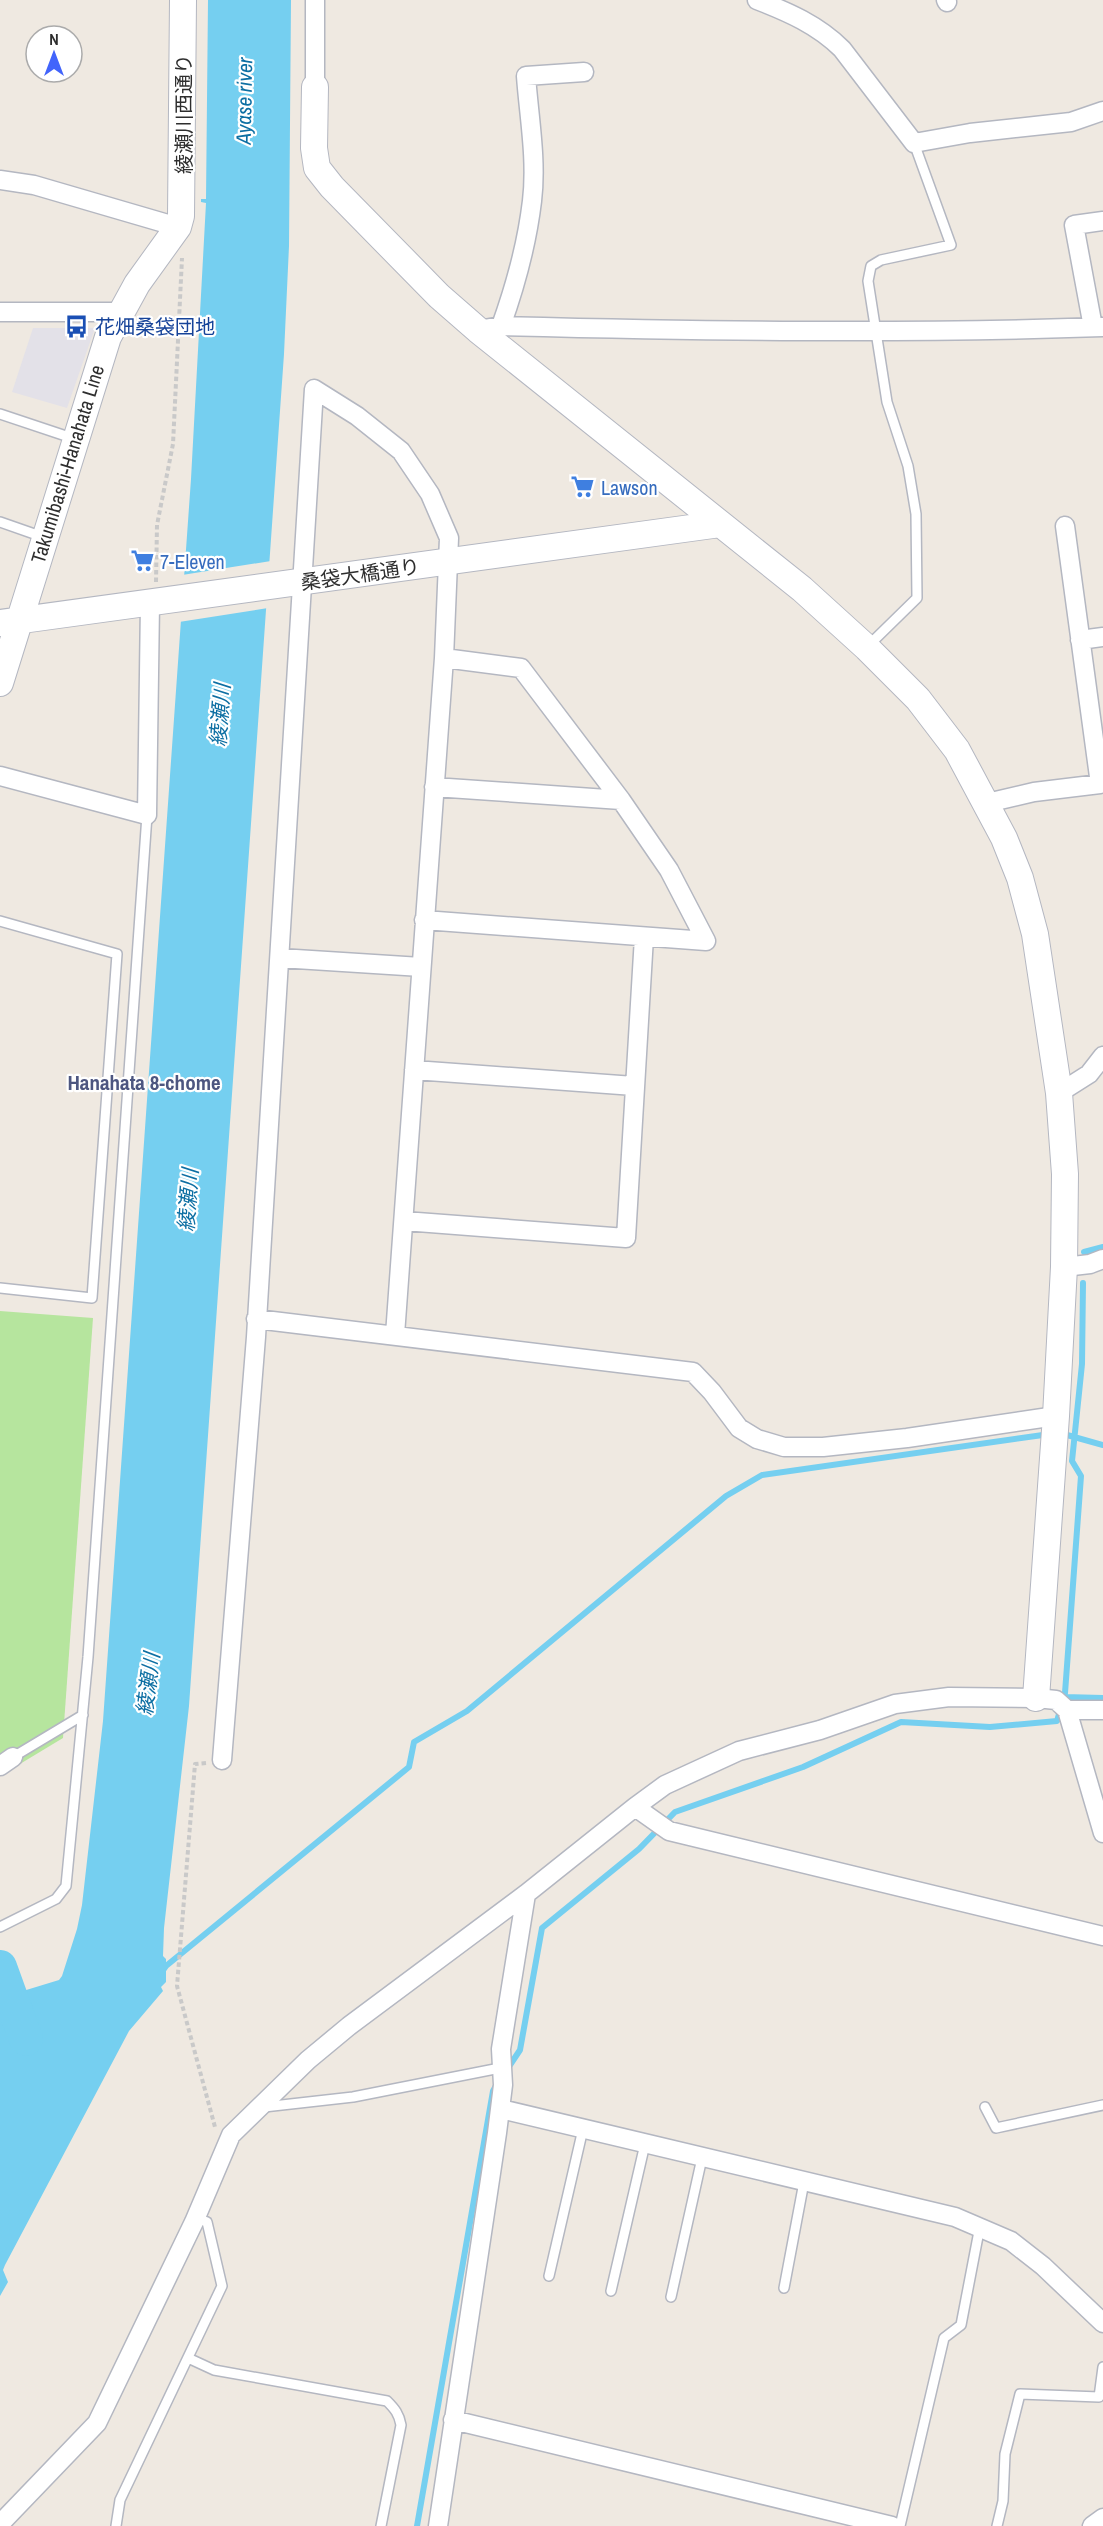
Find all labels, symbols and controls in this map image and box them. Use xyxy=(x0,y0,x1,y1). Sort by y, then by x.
north arrow xyxy=(24,24,84,84)
text: N xyxy=(49,28,59,50)
street label: 綾瀬川西通り xyxy=(170,54,197,174)
water label: Ayase river xyxy=(229,56,259,146)
bus stop icon: 花畑桑袋団地 xyxy=(64,313,90,339)
place label: 花畑桑袋団地 xyxy=(95,313,215,340)
street label: Takumibashi-Hanahata Line xyxy=(24,361,110,567)
supermarket icon: Lawson xyxy=(570,474,596,500)
place label: Lawson xyxy=(601,474,658,501)
supermarket icon: 7-Eleven xyxy=(129,548,155,574)
place label: 7-Eleven xyxy=(160,548,225,575)
street label: 桑袋大橋通り xyxy=(299,552,421,596)
water label: 綾瀬川 xyxy=(203,681,237,747)
district label: Hanahata 8-chome xyxy=(67,1068,221,1097)
water label: 綾瀬川 xyxy=(171,1166,205,1232)
water label: 綾瀬川 xyxy=(130,1649,166,1717)

